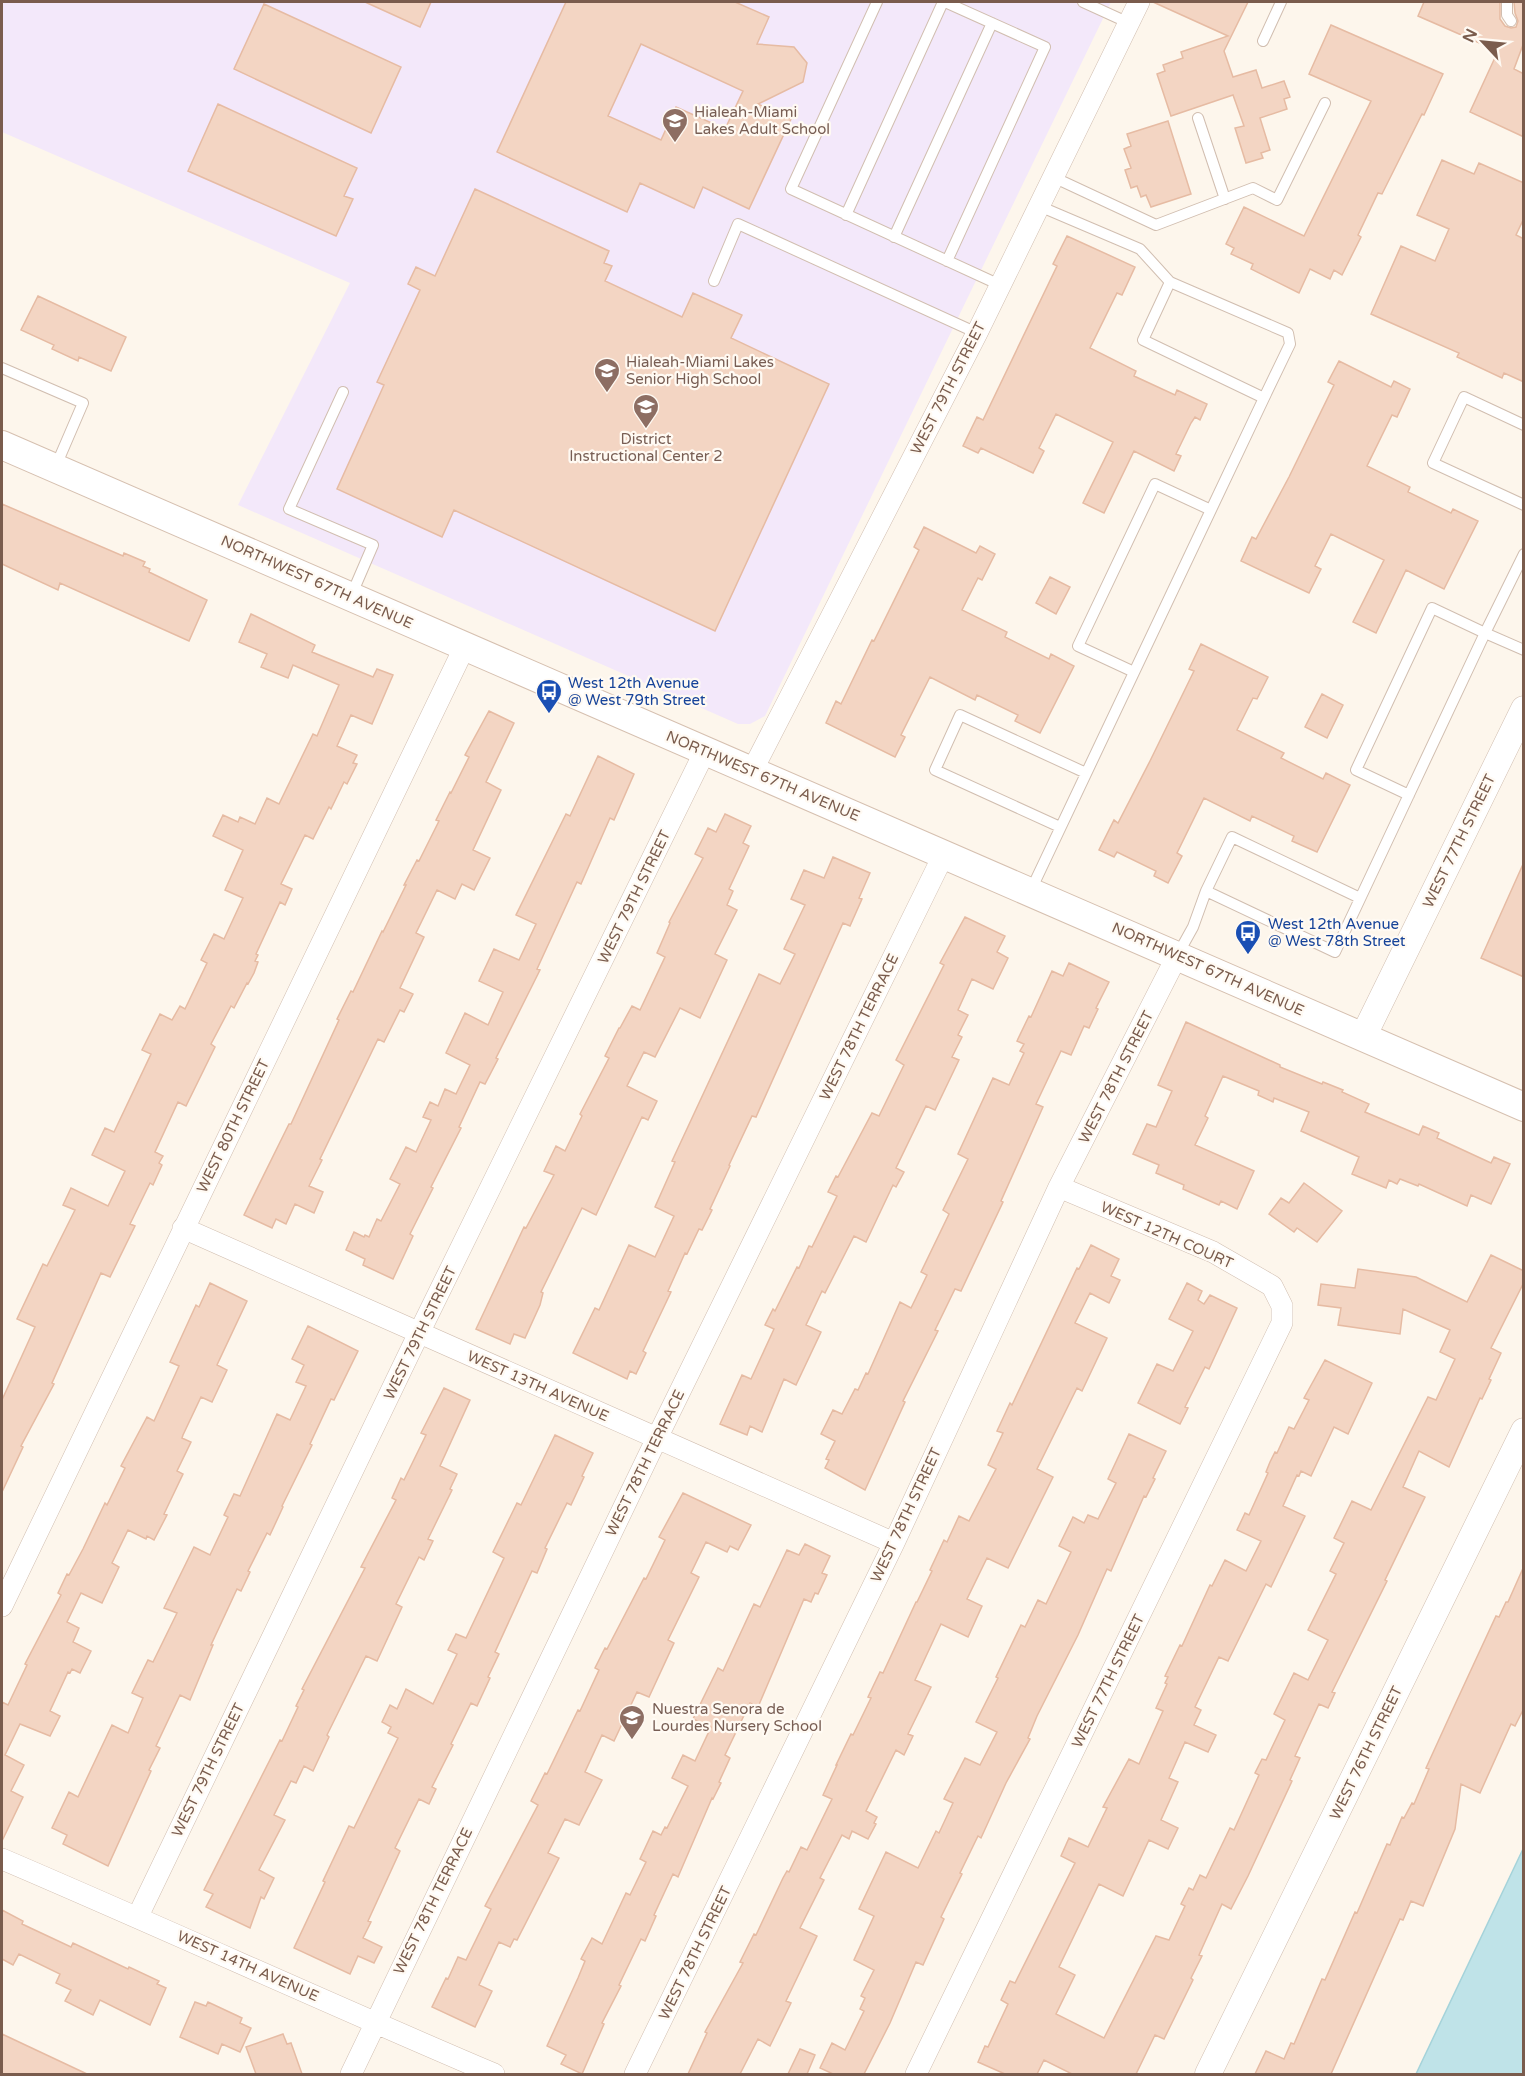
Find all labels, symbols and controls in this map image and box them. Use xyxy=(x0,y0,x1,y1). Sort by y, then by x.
north arrow xyxy=(1453,12,1513,72)
text: N xyxy=(1459,26,1482,46)
place label: Hialeah-Miami Lakes Adult School xyxy=(694,103,830,138)
school or university icon: Hialeah-Miami Lakes Adult School xyxy=(660,106,690,144)
street label: WEST 79TH STREET xyxy=(907,319,989,457)
place label: Hialeah-Miami Lakes Senior High School xyxy=(626,353,774,388)
school or university icon: Hialeah-Miami Lakes Senior High School xyxy=(592,356,622,394)
school or university icon: District Instructional Center 2 xyxy=(631,392,661,430)
place label: District Instructional Center 2 xyxy=(569,430,723,465)
street label: NORTHWEST 67TH AVENUE xyxy=(218,531,416,633)
place label: West 12th Avenue @ West 79th Street xyxy=(568,674,706,709)
bus stop icon: West 12th Avenue @ West 79th Street xyxy=(534,677,564,715)
street label: NORTHWEST 67TH AVENUE xyxy=(664,727,862,825)
street label: WEST 77TH STREET xyxy=(1419,771,1499,911)
street label: WEST 79TH STREET xyxy=(594,827,674,967)
place label: West 12th Avenue @ West 78th Street xyxy=(1268,915,1406,950)
street label: NORTHWEST 67TH AVENUE xyxy=(1109,918,1307,1020)
bus stop icon: West 12th Avenue @ West 78th Street xyxy=(1233,918,1263,956)
street label: WEST 78TH TERRACE xyxy=(816,951,902,1103)
street label: WEST 78TH STREET xyxy=(1075,1008,1157,1146)
street label: WEST 80TH STREET xyxy=(193,1056,273,1196)
street label: WEST 12TH COURT xyxy=(1098,1198,1236,1272)
street label: WEST 79TH STREET xyxy=(380,1263,460,1403)
street label: WEST 13TH AVENUE xyxy=(464,1347,612,1425)
street label: WEST 78TH TERRACE xyxy=(602,1387,688,1539)
street label: WEST 78TH STREET xyxy=(867,1445,945,1585)
street label: WEST 77TH STREET xyxy=(1068,1611,1148,1751)
street label: WEST 76TH STREET xyxy=(1326,1683,1406,1823)
street label: WEST 79TH STREET xyxy=(168,1700,248,1840)
place label: Nuestra Senora de Lourdes Nursery School xyxy=(652,1700,822,1735)
school or university icon: Nuestra Senora de Lourdes Nursery School xyxy=(617,1703,647,1741)
street label: WEST 78TH TERRACE xyxy=(390,1825,476,1977)
street label: WEST 78TH STREET xyxy=(655,1883,735,2023)
street label: WEST 14TH AVENUE xyxy=(174,1927,322,2005)

